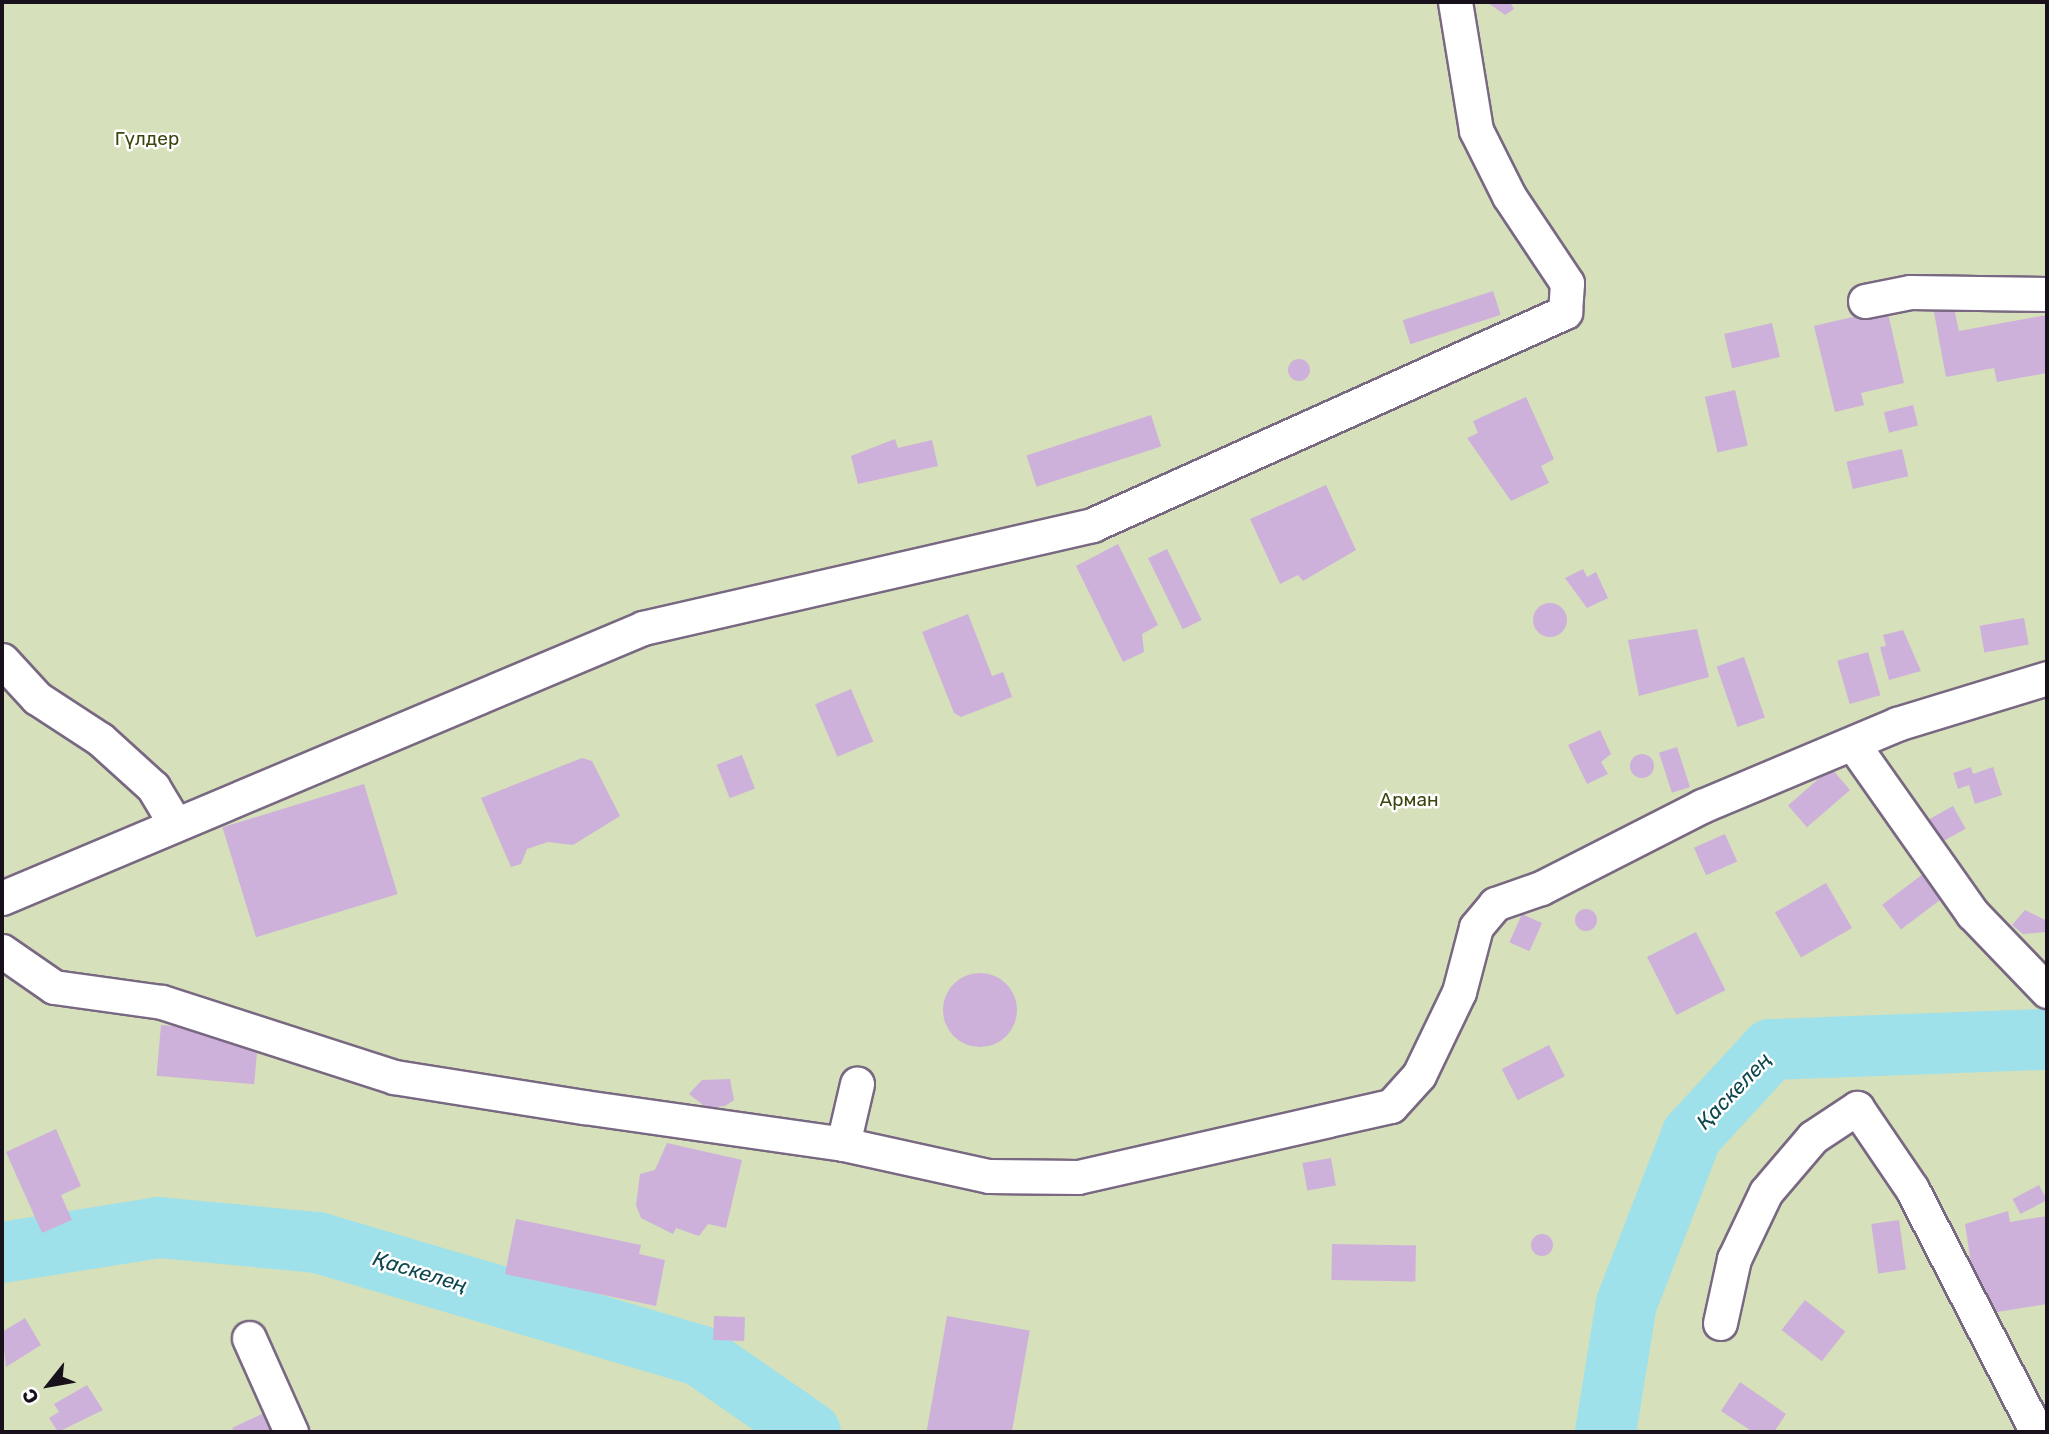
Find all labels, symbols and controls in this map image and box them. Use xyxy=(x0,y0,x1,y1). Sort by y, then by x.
park label: Гүлдер xyxy=(115,128,179,150)
park label: Арман xyxy=(1379,789,1439,811)
water label: Қаскелең xyxy=(1691,1047,1777,1135)
water label: Қаскелең xyxy=(370,1246,470,1298)
north arrow xyxy=(14,1350,84,1420)
text: С xyxy=(17,1384,44,1408)

